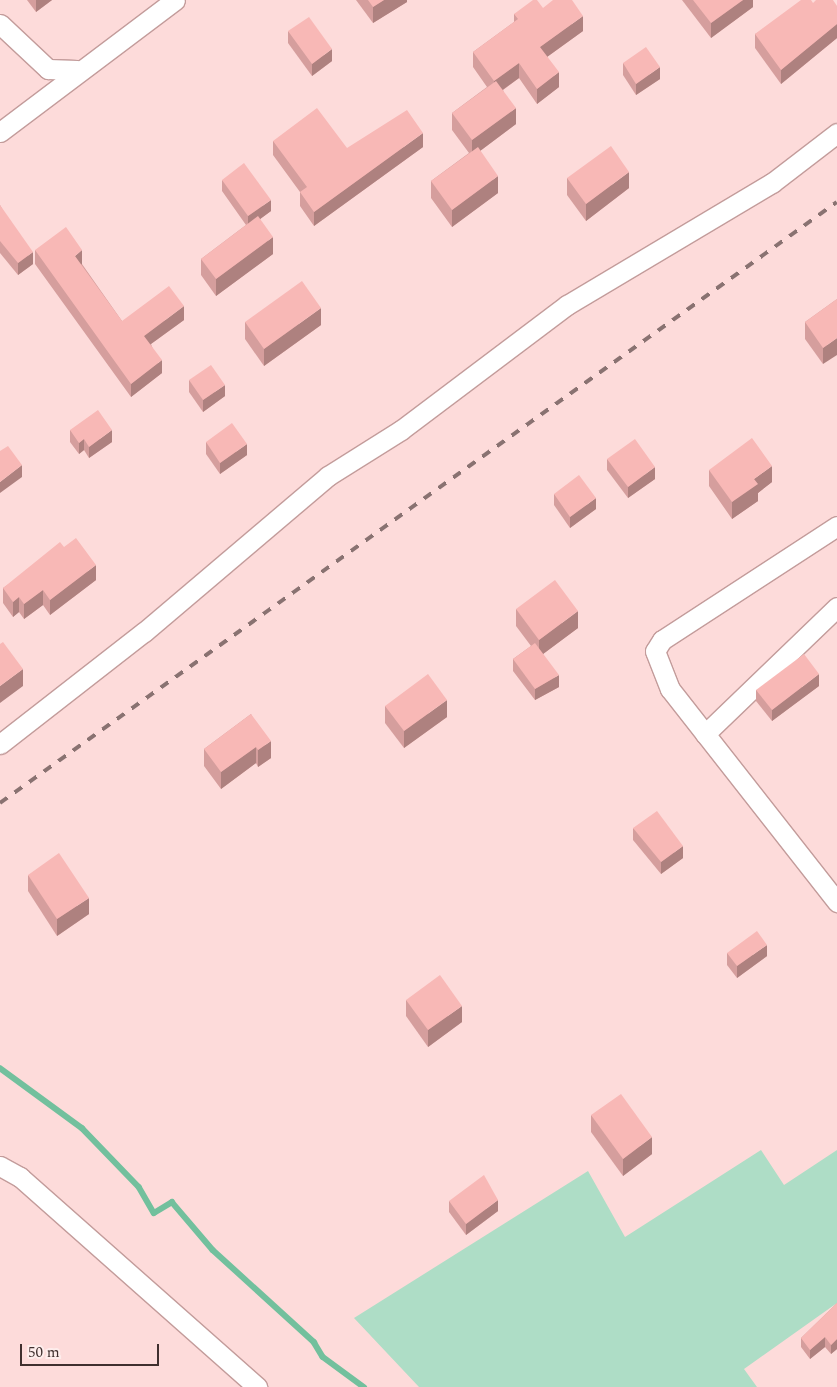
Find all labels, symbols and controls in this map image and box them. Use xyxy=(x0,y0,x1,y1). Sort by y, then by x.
scale bar xyxy=(22,1334,161,1366)
text: 50 m xyxy=(28,1341,60,1364)

